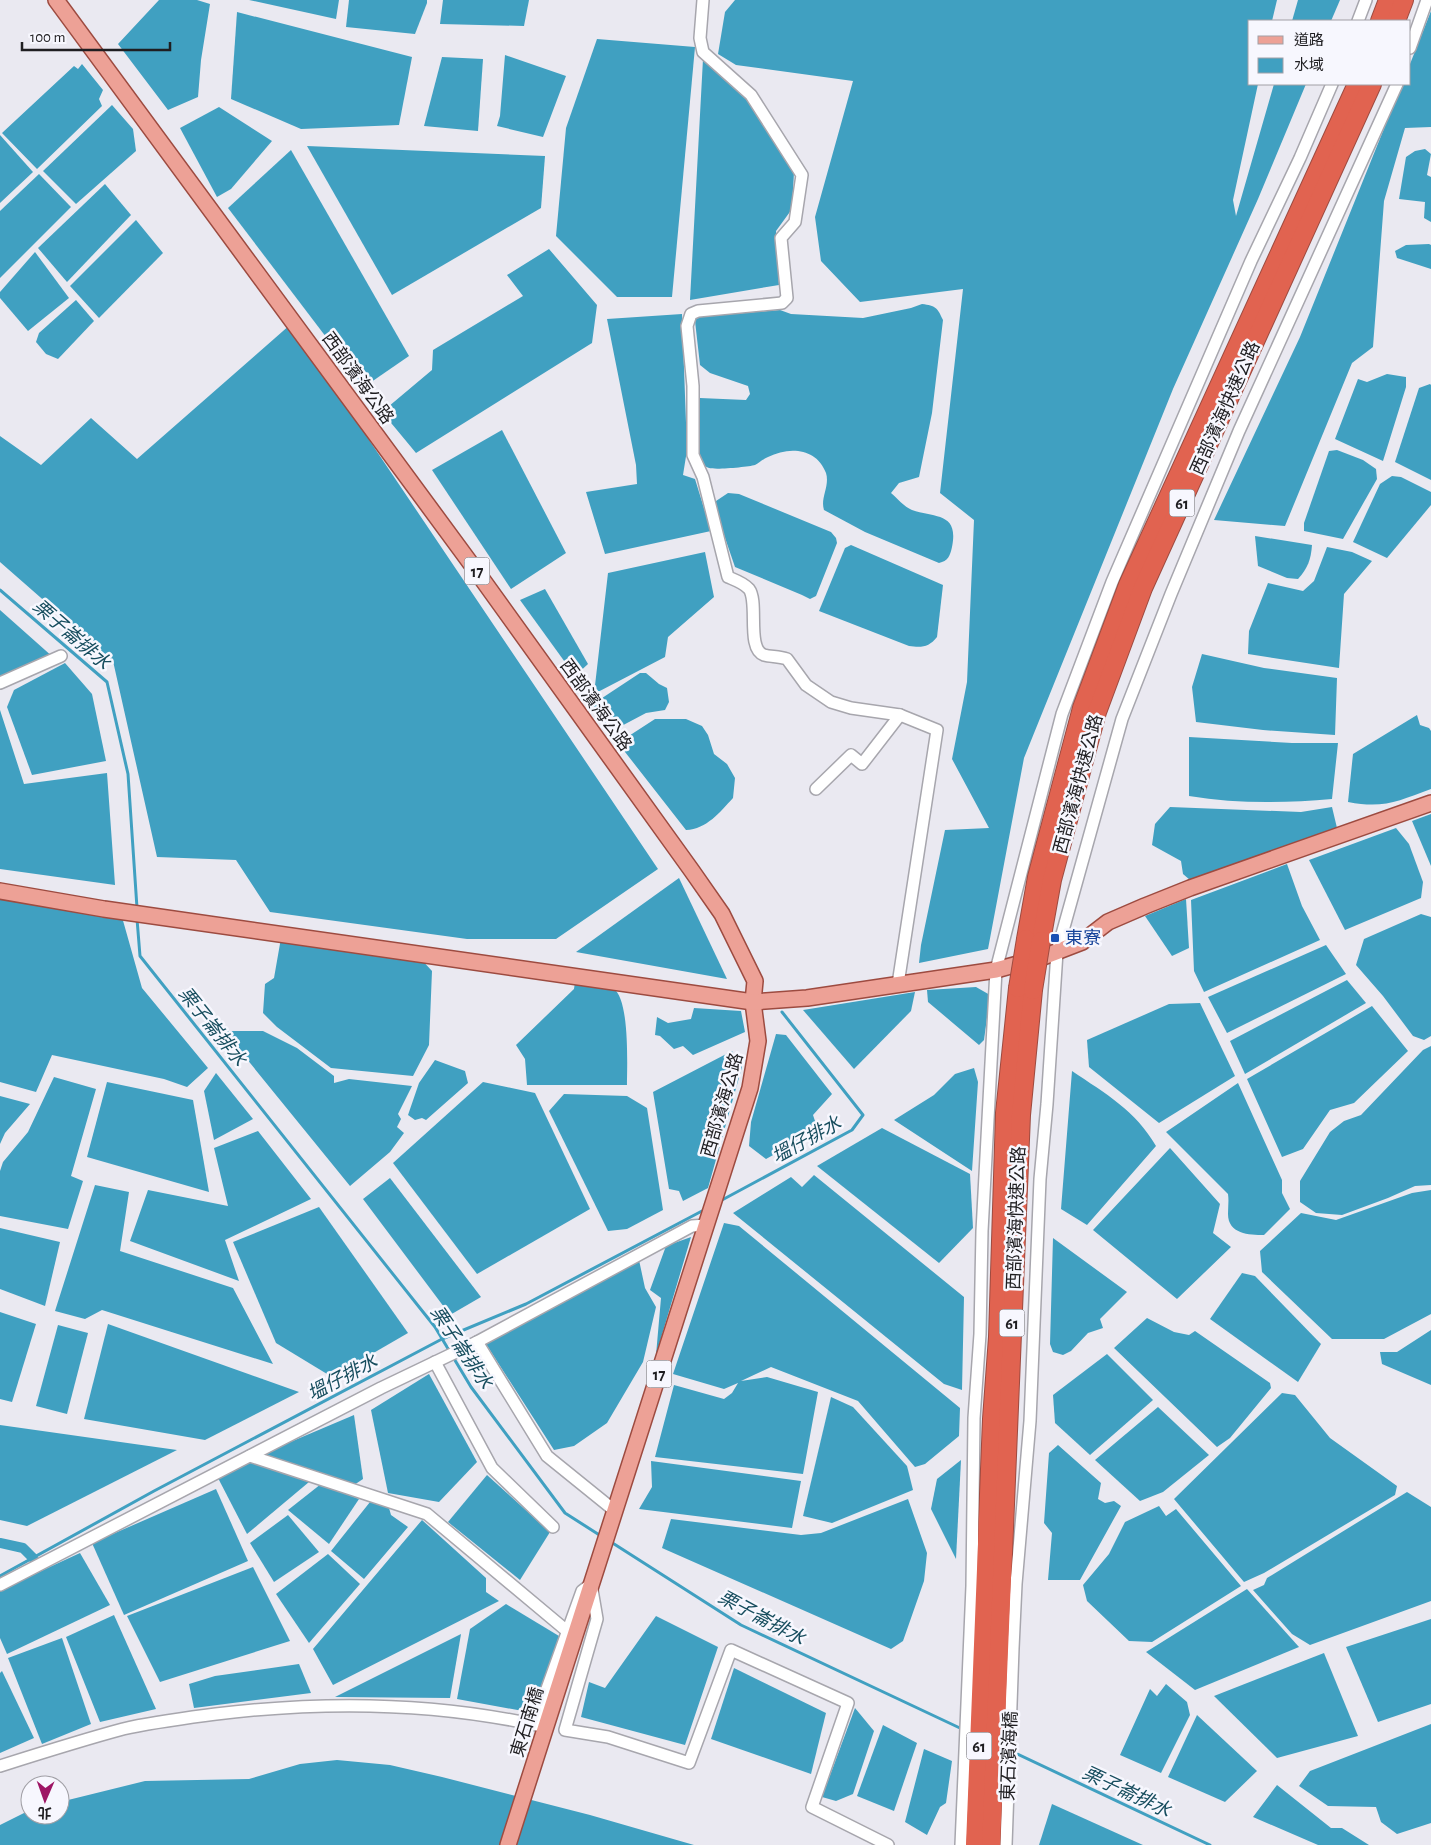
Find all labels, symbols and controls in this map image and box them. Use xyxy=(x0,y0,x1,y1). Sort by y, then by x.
scale bar xyxy=(22,20,170,52)
legend xyxy=(1248,20,1411,85)
text: 100 m xyxy=(30,30,65,45)
text: 道路 xyxy=(1294,32,1324,48)
text: 水域 xyxy=(1294,57,1324,73)
street label: 西部濱海公路 xyxy=(318,328,398,428)
street label: 西部濱海快速公路 xyxy=(1187,338,1263,478)
road number: 61 xyxy=(1170,489,1194,516)
road number: 17 xyxy=(464,558,490,584)
water label: 栗子崙排水 xyxy=(29,596,115,674)
street label: 西部濱海公路 xyxy=(556,655,636,755)
street label: 西部濱海快速公路 xyxy=(1050,712,1106,856)
place label: 東寮 xyxy=(1065,928,1101,948)
marker: 東寮 xyxy=(1049,932,1061,944)
water label: 栗子崙排水 xyxy=(175,983,251,1071)
street label: 西部濱海公路 xyxy=(698,1050,746,1160)
water label: 塭仔排水 xyxy=(768,1112,845,1167)
street label: 西部濱海快速公路 xyxy=(1003,1146,1029,1290)
water label: 栗子崙排水 xyxy=(426,1303,497,1393)
road number: 61 xyxy=(1000,1310,1024,1336)
water label: 塭仔排水 xyxy=(304,1351,382,1405)
road number: 17 xyxy=(646,1360,672,1388)
water label: 栗子崙排水 xyxy=(715,1587,809,1649)
street label: 東石南橋 xyxy=(507,1685,547,1759)
street label: 東石濱海橋 xyxy=(997,1711,1021,1801)
road number: 61 xyxy=(966,1732,992,1760)
water label: 栗子崙排水 xyxy=(1079,1763,1175,1821)
north arrow xyxy=(20,1775,70,1825)
text: 北 xyxy=(37,1805,52,1820)

